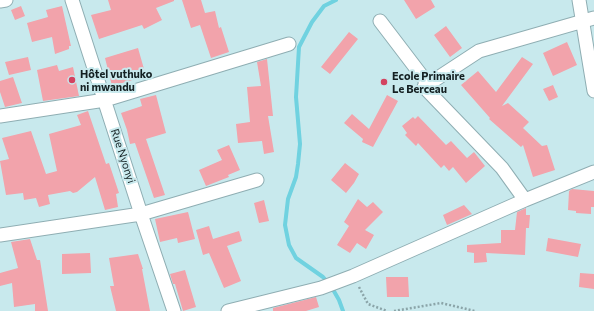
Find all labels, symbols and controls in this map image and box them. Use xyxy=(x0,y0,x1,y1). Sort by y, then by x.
place label: Hôtel vuthuko ni mwandu xyxy=(80,67,152,93)
place label: Ecole Primaire Le Berceau xyxy=(392,69,465,95)
marker: Hôtel vuthuko ni mwandu xyxy=(67,75,77,85)
marker: Ecole Primaire Le Berceau xyxy=(379,77,389,87)
street label: Rue Nyonyi xyxy=(108,127,138,185)

